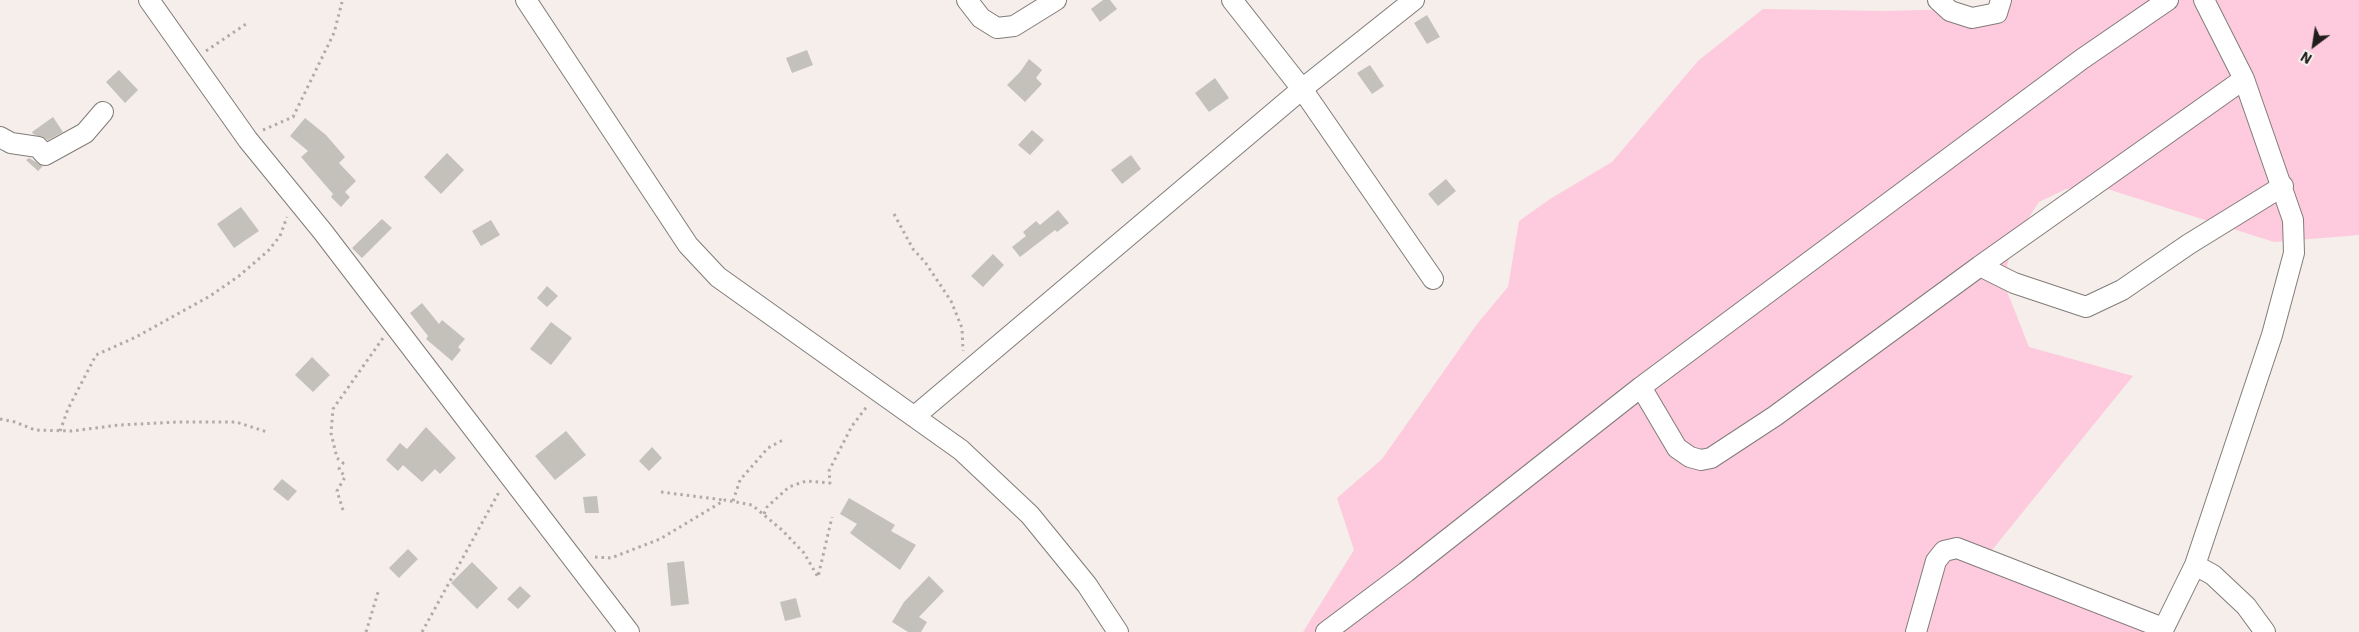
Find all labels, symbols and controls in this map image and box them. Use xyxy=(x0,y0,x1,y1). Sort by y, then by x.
north arrow xyxy=(2289,20,2339,70)
text: N xyxy=(2297,48,2315,68)

